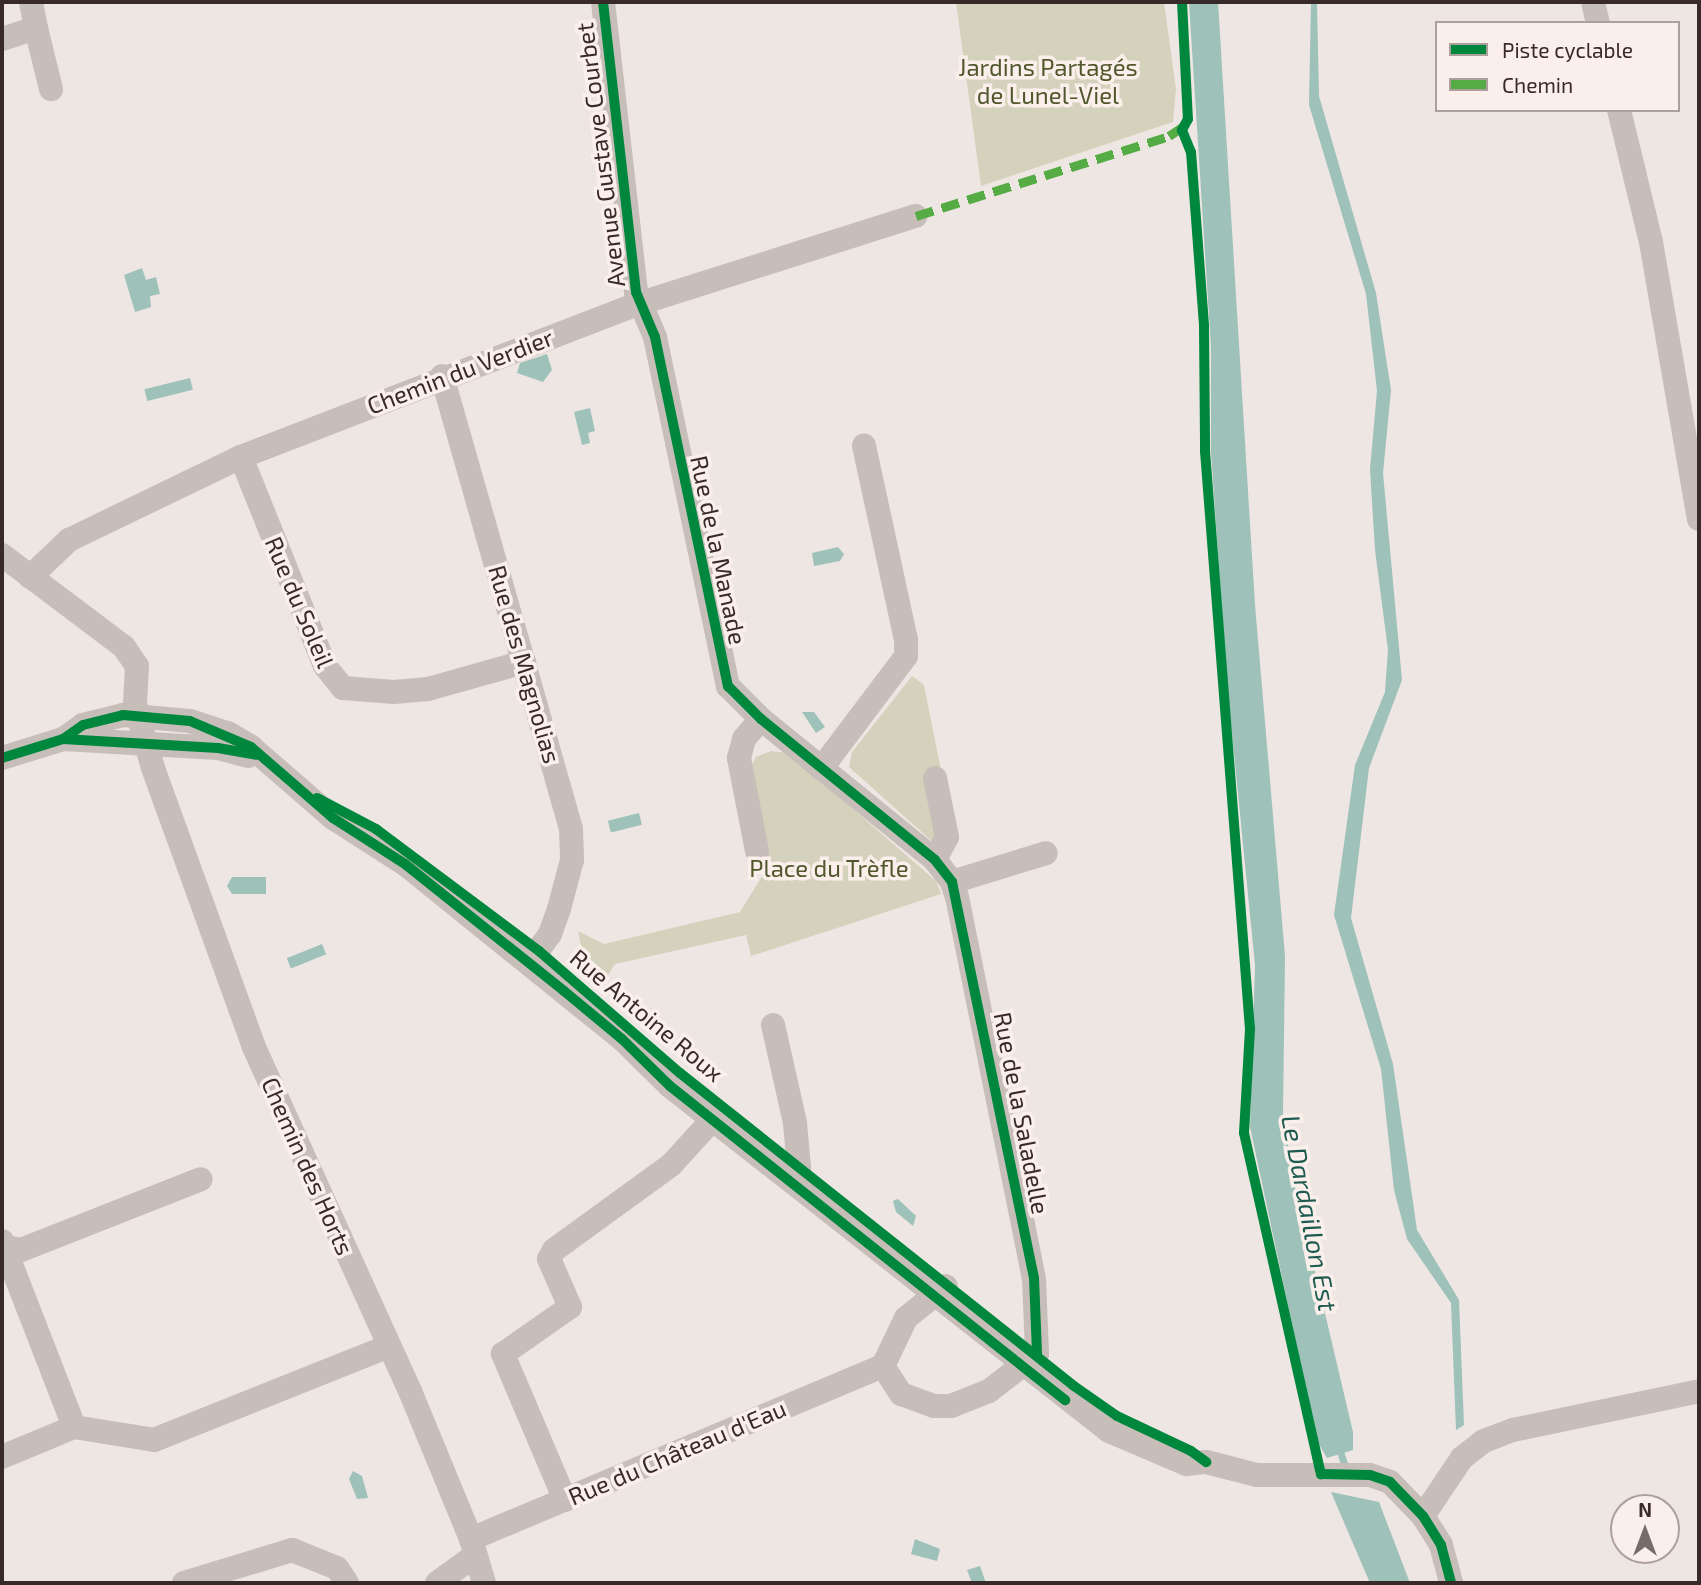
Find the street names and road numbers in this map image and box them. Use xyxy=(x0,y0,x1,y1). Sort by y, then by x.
street label: Avenue Gustave Courbet xyxy=(569,21,631,289)
street label: Chemin du Verdier xyxy=(363,322,557,420)
street label: Rue de la Manade xyxy=(685,453,753,647)
street label: Rue du Soleil xyxy=(259,532,341,672)
street label: Rue des Magnolias xyxy=(483,562,567,766)
street label: Rue Antoine Roux xyxy=(564,943,730,1087)
street label: Rue de la Saladelle xyxy=(988,1010,1056,1216)
street label: Chemin des Horts xyxy=(256,1073,360,1259)
street label: Rue du Château d'Eau xyxy=(564,1393,790,1511)

